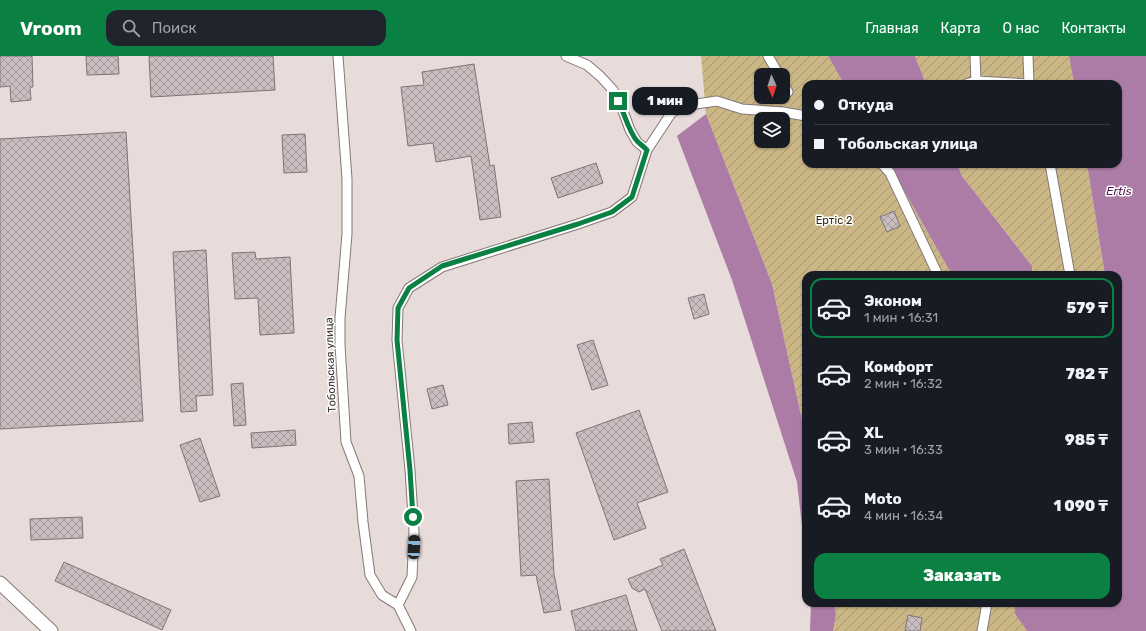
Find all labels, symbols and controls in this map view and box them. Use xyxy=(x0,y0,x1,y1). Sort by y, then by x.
search box xyxy=(106,10,386,46)
text: Vroom xyxy=(20,17,82,40)
icon: search xyxy=(120,17,142,39)
text: Поиск xyxy=(152,19,196,37)
text: Главная xyxy=(865,20,919,37)
text: Карта xyxy=(941,20,981,37)
text: О нас xyxy=(1003,20,1039,37)
text: Контакты xyxy=(1061,20,1126,37)
north arrow xyxy=(754,68,790,104)
map controls xyxy=(754,68,790,148)
callout: 1 мин xyxy=(632,87,698,115)
route end xyxy=(609,92,627,110)
text: 1 мин xyxy=(647,93,683,108)
text: Откуда xyxy=(838,96,894,114)
button: layers xyxy=(754,112,790,148)
text: Тобольская улица xyxy=(838,135,978,153)
water label: Ertis xyxy=(1106,184,1132,198)
park label: Ертіс 2 xyxy=(816,214,852,227)
icon: car xyxy=(816,290,852,326)
text: Эконом xyxy=(864,292,922,310)
text: 579 ₸ xyxy=(1066,299,1108,317)
text: 1 мин · 16:31 xyxy=(864,310,938,325)
street label: Тобольская улица xyxy=(322,317,339,413)
icon: car xyxy=(816,356,852,392)
text: Комфорт xyxy=(864,358,933,376)
text: 782 ₸ xyxy=(1066,365,1108,383)
text: 2 мин · 16:32 xyxy=(864,376,942,391)
icon: car xyxy=(816,422,852,458)
text: XL xyxy=(864,424,883,442)
text: 985 ₸ xyxy=(1065,431,1108,449)
text: 3 мин · 16:33 xyxy=(864,442,943,457)
icon: car xyxy=(816,488,852,524)
text: Moto xyxy=(864,490,902,508)
text: 1 090 ₸ xyxy=(1053,497,1108,515)
route start xyxy=(404,508,422,526)
text: 4 мин · 16:34 xyxy=(864,508,943,523)
car xyxy=(407,535,421,559)
button: Заказать xyxy=(814,553,1110,599)

